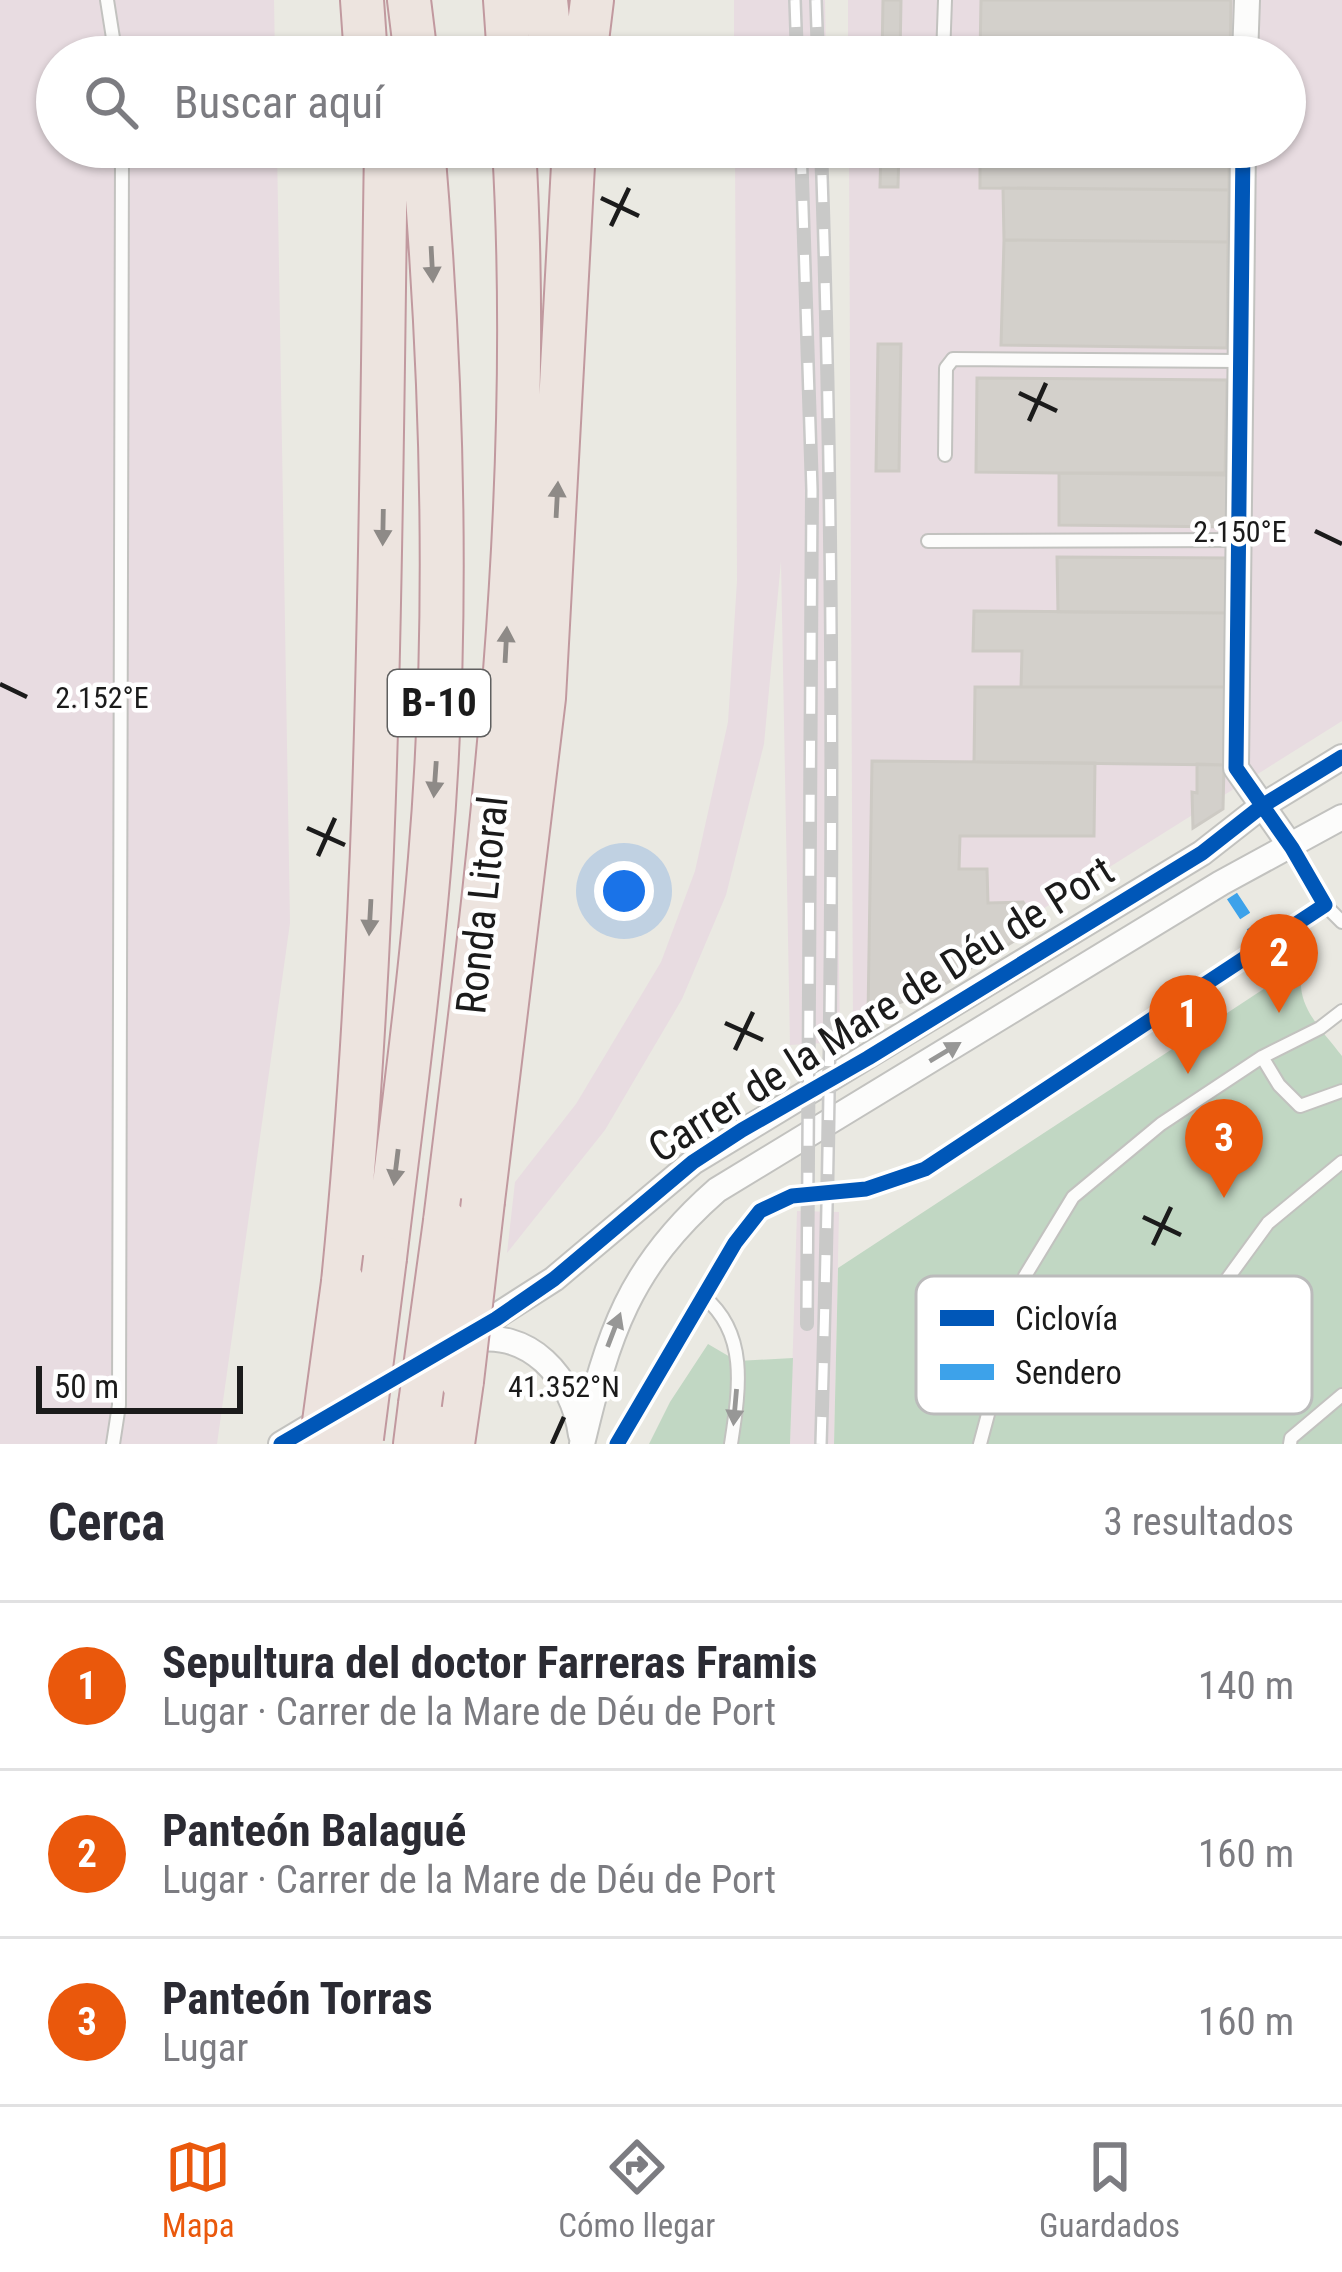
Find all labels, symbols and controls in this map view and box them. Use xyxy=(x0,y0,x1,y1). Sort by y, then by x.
search box xyxy=(36,36,1306,168)
icon: search xyxy=(78,69,144,135)
text: Buscar aquí xyxy=(174,76,384,129)
one-way arrow xyxy=(422,246,441,283)
one-way arrow xyxy=(548,480,567,518)
one-way arrow xyxy=(373,509,393,547)
text: 2.150°E xyxy=(1193,514,1287,549)
one-way arrow xyxy=(497,625,516,663)
road number: B-10 xyxy=(388,670,490,736)
text: 2.152°E xyxy=(55,680,149,715)
one-way arrow xyxy=(425,761,444,799)
street label: Ronda Litoral xyxy=(446,794,518,1016)
street label: Carrer de la Mare de Déu de Port xyxy=(640,845,1122,1173)
your location xyxy=(594,861,654,921)
one-way arrow xyxy=(360,899,379,937)
pin: 2 xyxy=(1240,914,1318,1013)
pin: 1 xyxy=(1149,975,1227,1074)
one-way arrow xyxy=(928,1042,962,1063)
pin: 3 xyxy=(1185,1099,1263,1198)
one-way arrow xyxy=(386,1149,405,1186)
legend xyxy=(916,1276,1312,1414)
text: Ciclovía xyxy=(1015,1299,1118,1338)
one-way arrow xyxy=(605,1312,624,1348)
text: Sendero xyxy=(1015,1353,1122,1392)
scale bar xyxy=(36,1360,243,1413)
text: 50 m xyxy=(54,1367,119,1406)
text: 41.352°N xyxy=(508,1369,620,1404)
one-way arrow xyxy=(725,1389,744,1426)
text: Cerca xyxy=(48,1493,165,1552)
text: 3 resultados xyxy=(1103,1499,1294,1545)
text: Sepultura del doctor Farreras Framis xyxy=(162,1636,818,1689)
text: 1 xyxy=(77,1663,97,1709)
text: 140 m xyxy=(1198,1663,1294,1709)
text: Lugar · Carrer de la Mare de Déu de Port xyxy=(162,1689,776,1735)
text: Panteón Balagué xyxy=(162,1804,466,1857)
text: 2 xyxy=(77,1831,97,1877)
text: 160 m xyxy=(1198,1831,1294,1877)
text: Lugar · Carrer de la Mare de Déu de Port xyxy=(162,1857,776,1903)
text: Panteón Torras xyxy=(162,1972,433,2025)
text: 3 xyxy=(77,1999,97,2045)
text: 160 m xyxy=(1198,1999,1294,2045)
text: Lugar xyxy=(162,2025,248,2071)
tab: Mapa xyxy=(162,2134,235,2245)
tab: Cómo llegar xyxy=(558,2134,715,2245)
tab: Guardados xyxy=(1039,2134,1180,2245)

